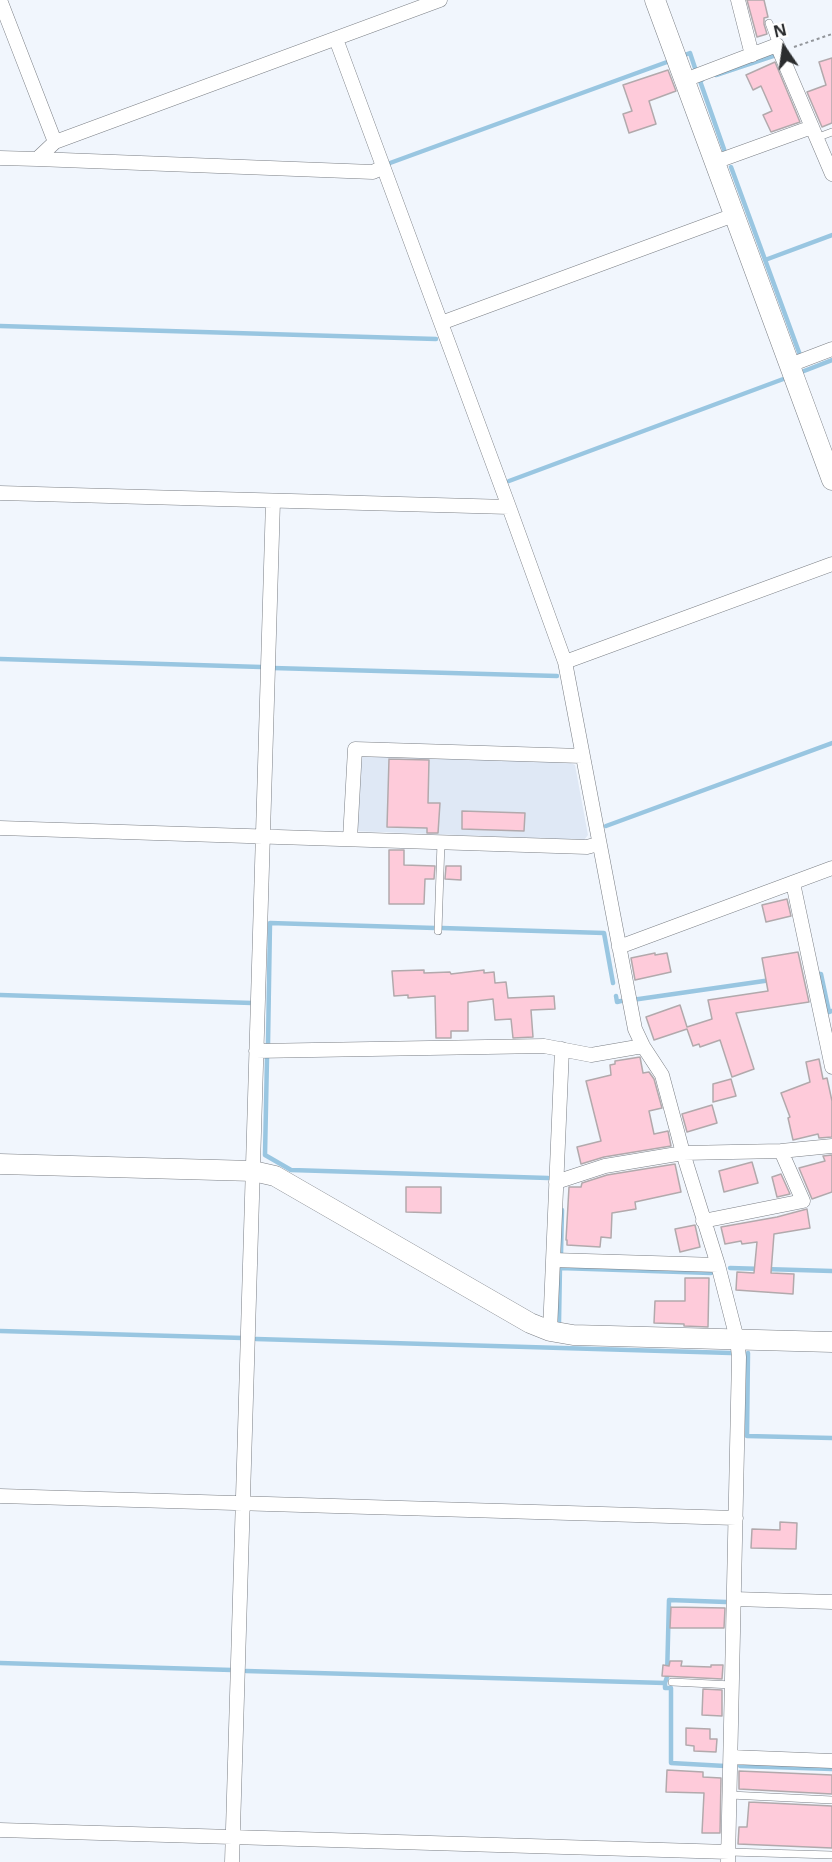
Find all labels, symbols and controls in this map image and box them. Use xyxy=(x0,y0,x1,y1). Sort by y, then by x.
north arrow xyxy=(754,18,814,78)
text: N xyxy=(771,18,789,43)

